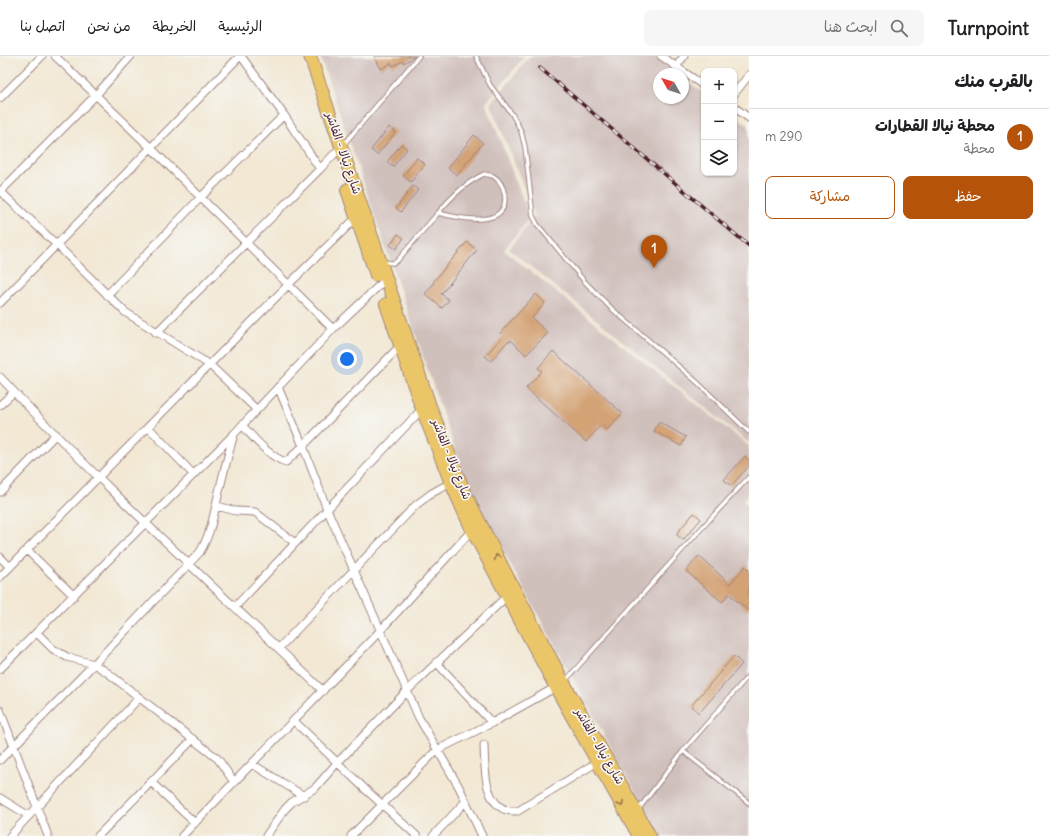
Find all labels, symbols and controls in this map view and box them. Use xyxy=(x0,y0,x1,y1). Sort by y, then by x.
search box xyxy=(644,10,924,46)
text: Turnpoint xyxy=(948,16,1029,40)
text: اتصل بنا xyxy=(20,17,65,35)
text: من نحن xyxy=(87,17,131,35)
text: الخريطة xyxy=(153,17,196,35)
text: الرئيسية xyxy=(218,17,262,35)
text: ابحث هنا xyxy=(824,17,878,36)
icon: search xyxy=(888,17,910,39)
north arrow xyxy=(653,68,689,104)
map controls xyxy=(701,68,737,176)
button: + xyxy=(701,68,737,104)
text: بالقرب منك xyxy=(954,70,1033,92)
button: − xyxy=(701,104,737,140)
street label: شارع نيالا - الفاشر xyxy=(321,109,365,197)
text: محطة نيالا القطارات xyxy=(875,116,995,135)
text: 290 m xyxy=(765,128,803,145)
text: 1 xyxy=(1017,128,1023,145)
button: layers xyxy=(701,140,737,176)
text: محطة xyxy=(964,140,995,157)
button: مشاركة xyxy=(765,176,895,219)
button: حفظ xyxy=(903,176,1033,219)
pin: 1 xyxy=(641,235,667,268)
your location xyxy=(337,349,357,369)
street label: شارع نيالا - الفاشر xyxy=(427,416,475,502)
one-way arrow xyxy=(494,553,501,561)
street label: شارع نيالا - الفاشر xyxy=(570,704,628,788)
one-way arrow xyxy=(617,800,624,807)

